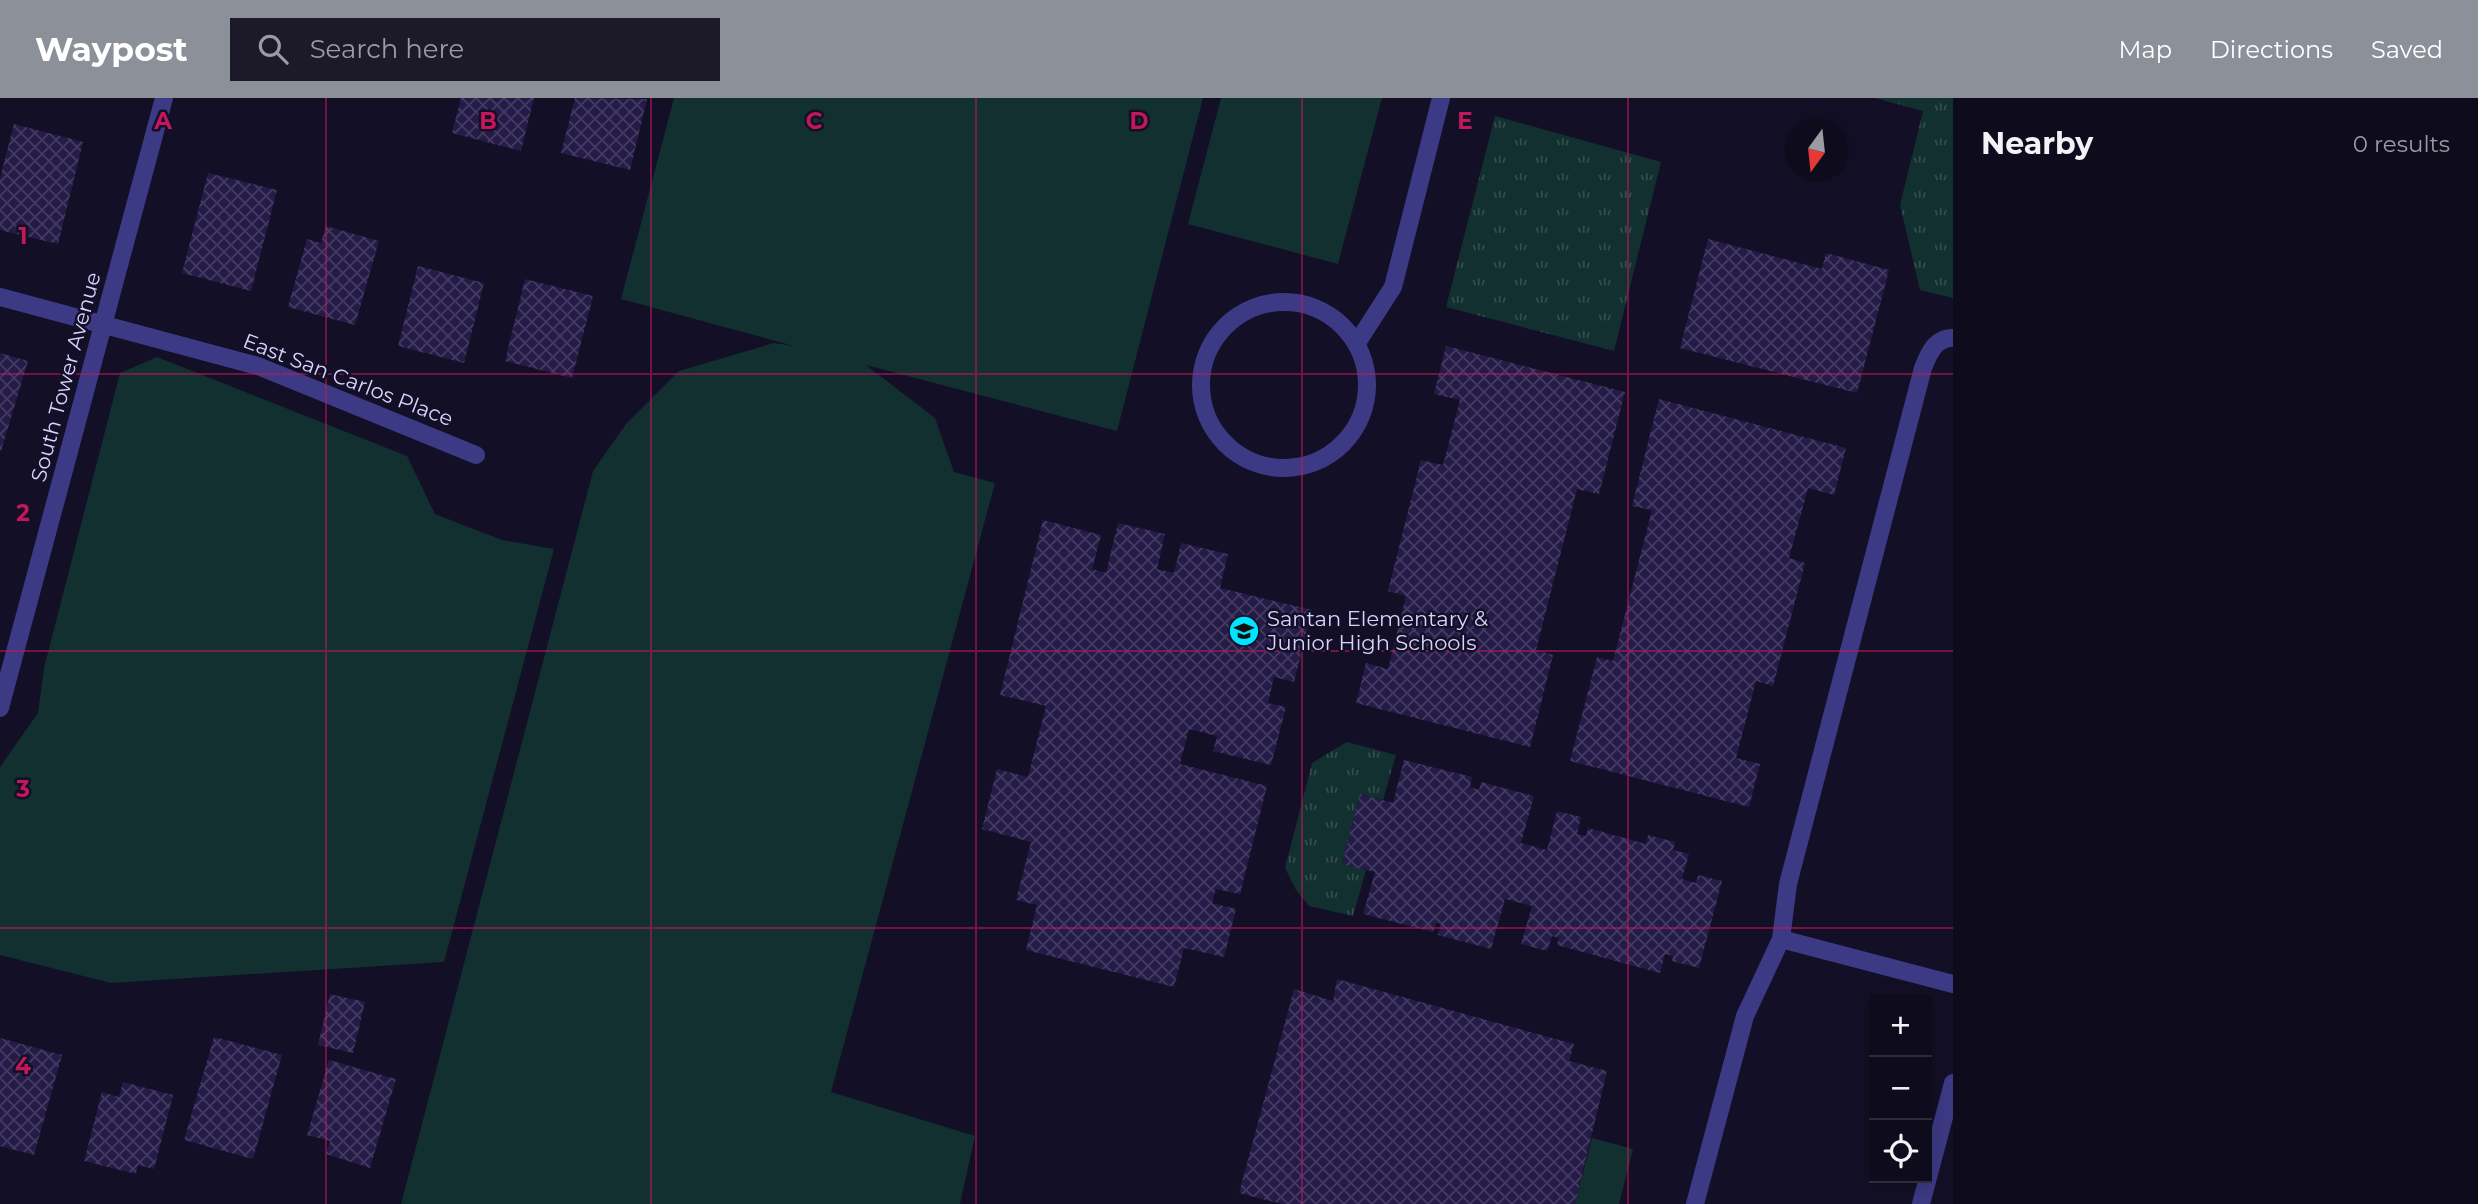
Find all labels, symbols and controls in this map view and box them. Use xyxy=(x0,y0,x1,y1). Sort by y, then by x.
search box xyxy=(230,18,720,81)
text: Waypost xyxy=(35,29,188,69)
icon: search xyxy=(254,30,292,68)
text: Search here xyxy=(310,33,464,65)
text: Map xyxy=(2119,35,2172,64)
text: Directions xyxy=(2210,35,2333,64)
text: Saved xyxy=(2371,35,2443,64)
text: A xyxy=(153,107,172,135)
text: B xyxy=(479,107,497,135)
text: C xyxy=(806,107,823,135)
text: D xyxy=(1130,107,1149,135)
text: E xyxy=(1457,107,1473,135)
north arrow xyxy=(1785,119,1848,182)
text: Nearby xyxy=(1981,125,2093,162)
text: 0 results xyxy=(2353,130,2450,158)
text: 1 xyxy=(18,222,28,250)
street label: South Tower Avenue xyxy=(25,269,106,485)
street label: East San Carlos Place xyxy=(240,328,457,431)
text: 2 xyxy=(16,499,30,527)
place label: Santan Elementary & Junior High Schools xyxy=(1266,606,1488,655)
school or university icon: Santan Elementary & Junior High Schools xyxy=(1227,614,1261,648)
text: 3 xyxy=(15,775,30,803)
map controls xyxy=(1869,994,1932,1183)
button: + xyxy=(1869,994,1932,1057)
text: 4 xyxy=(15,1052,31,1080)
button: − xyxy=(1869,1057,1932,1120)
button: locate xyxy=(1869,1120,1932,1183)

